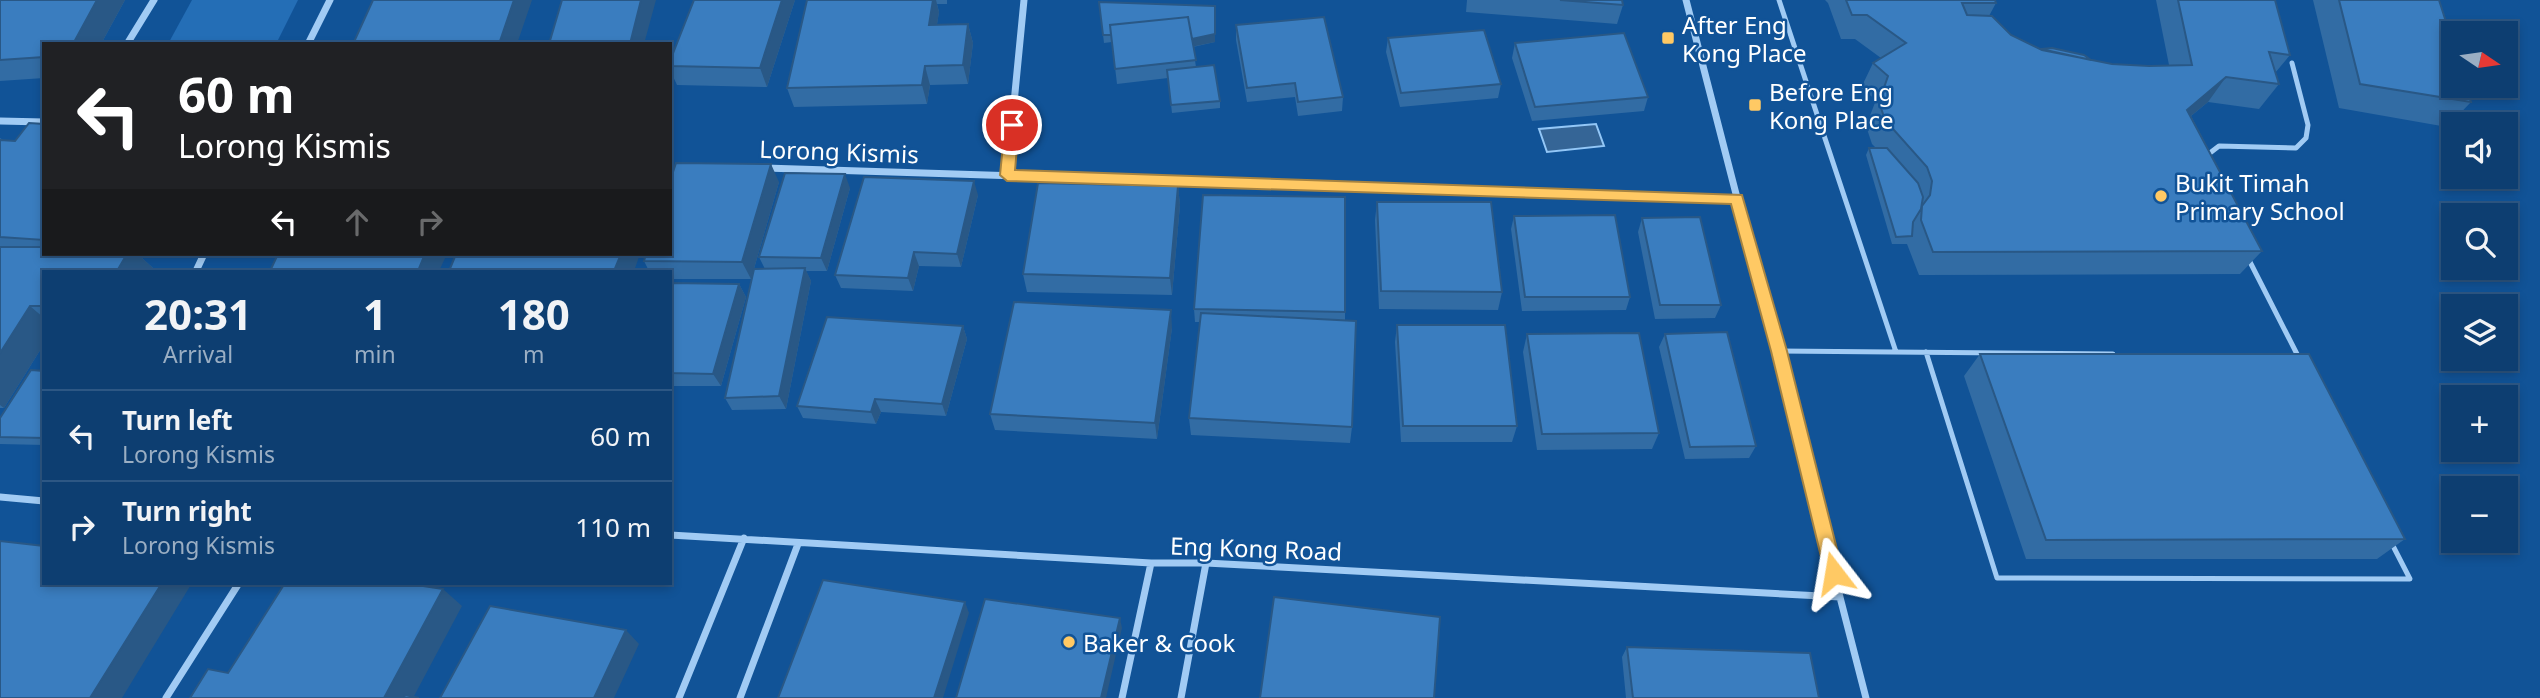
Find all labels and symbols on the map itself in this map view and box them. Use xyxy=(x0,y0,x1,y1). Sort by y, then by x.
place label: After Eng Kong Place xyxy=(1682,8,1806,69)
north arrow xyxy=(2441,21,2518,98)
marker: After Eng Kong Place xyxy=(1660,30,1676,46)
place label: Before Eng Kong Place xyxy=(1769,75,1893,136)
pin xyxy=(982,95,1042,155)
marker: Before Eng Kong Place xyxy=(1747,97,1763,113)
street label: Lorong Kismis xyxy=(759,132,919,170)
place label: Bukit Timah Primary School xyxy=(2175,166,2345,227)
marker: Bukit Timah Primary School xyxy=(2153,188,2169,204)
street label: Eng Kong Road xyxy=(1169,529,1343,567)
position arrow xyxy=(1797,536,1871,610)
place label: Baker & Cook xyxy=(1083,626,1236,659)
marker: Baker & Cook xyxy=(1061,634,1077,650)

